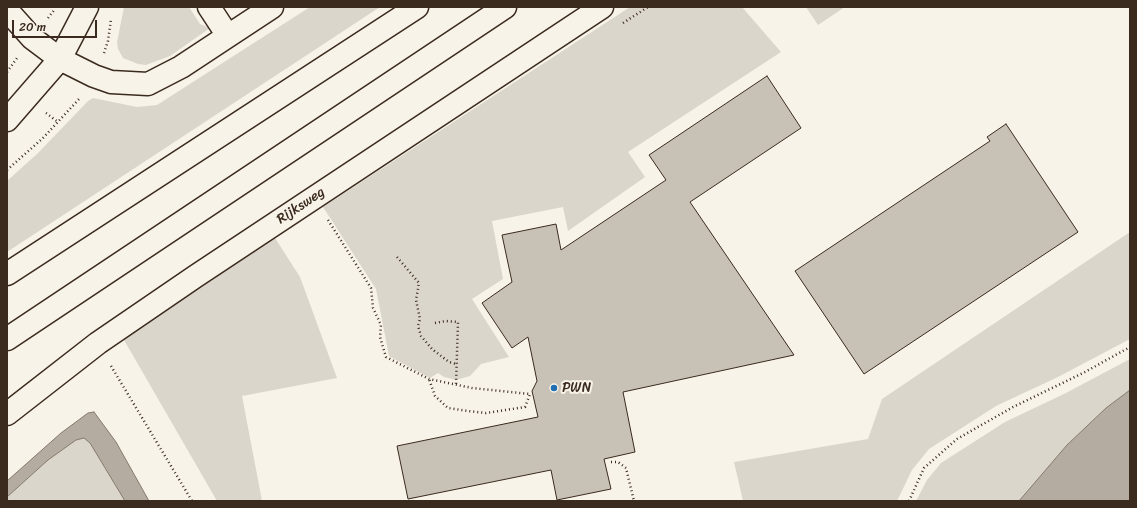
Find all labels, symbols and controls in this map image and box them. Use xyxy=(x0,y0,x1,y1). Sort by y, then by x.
scale bar xyxy=(14,12,99,38)
text: 20 m xyxy=(19,16,46,38)
street label: Rijksweg xyxy=(274,184,328,228)
place label: PWN xyxy=(562,380,591,396)
marker: PWN xyxy=(549,383,559,393)

